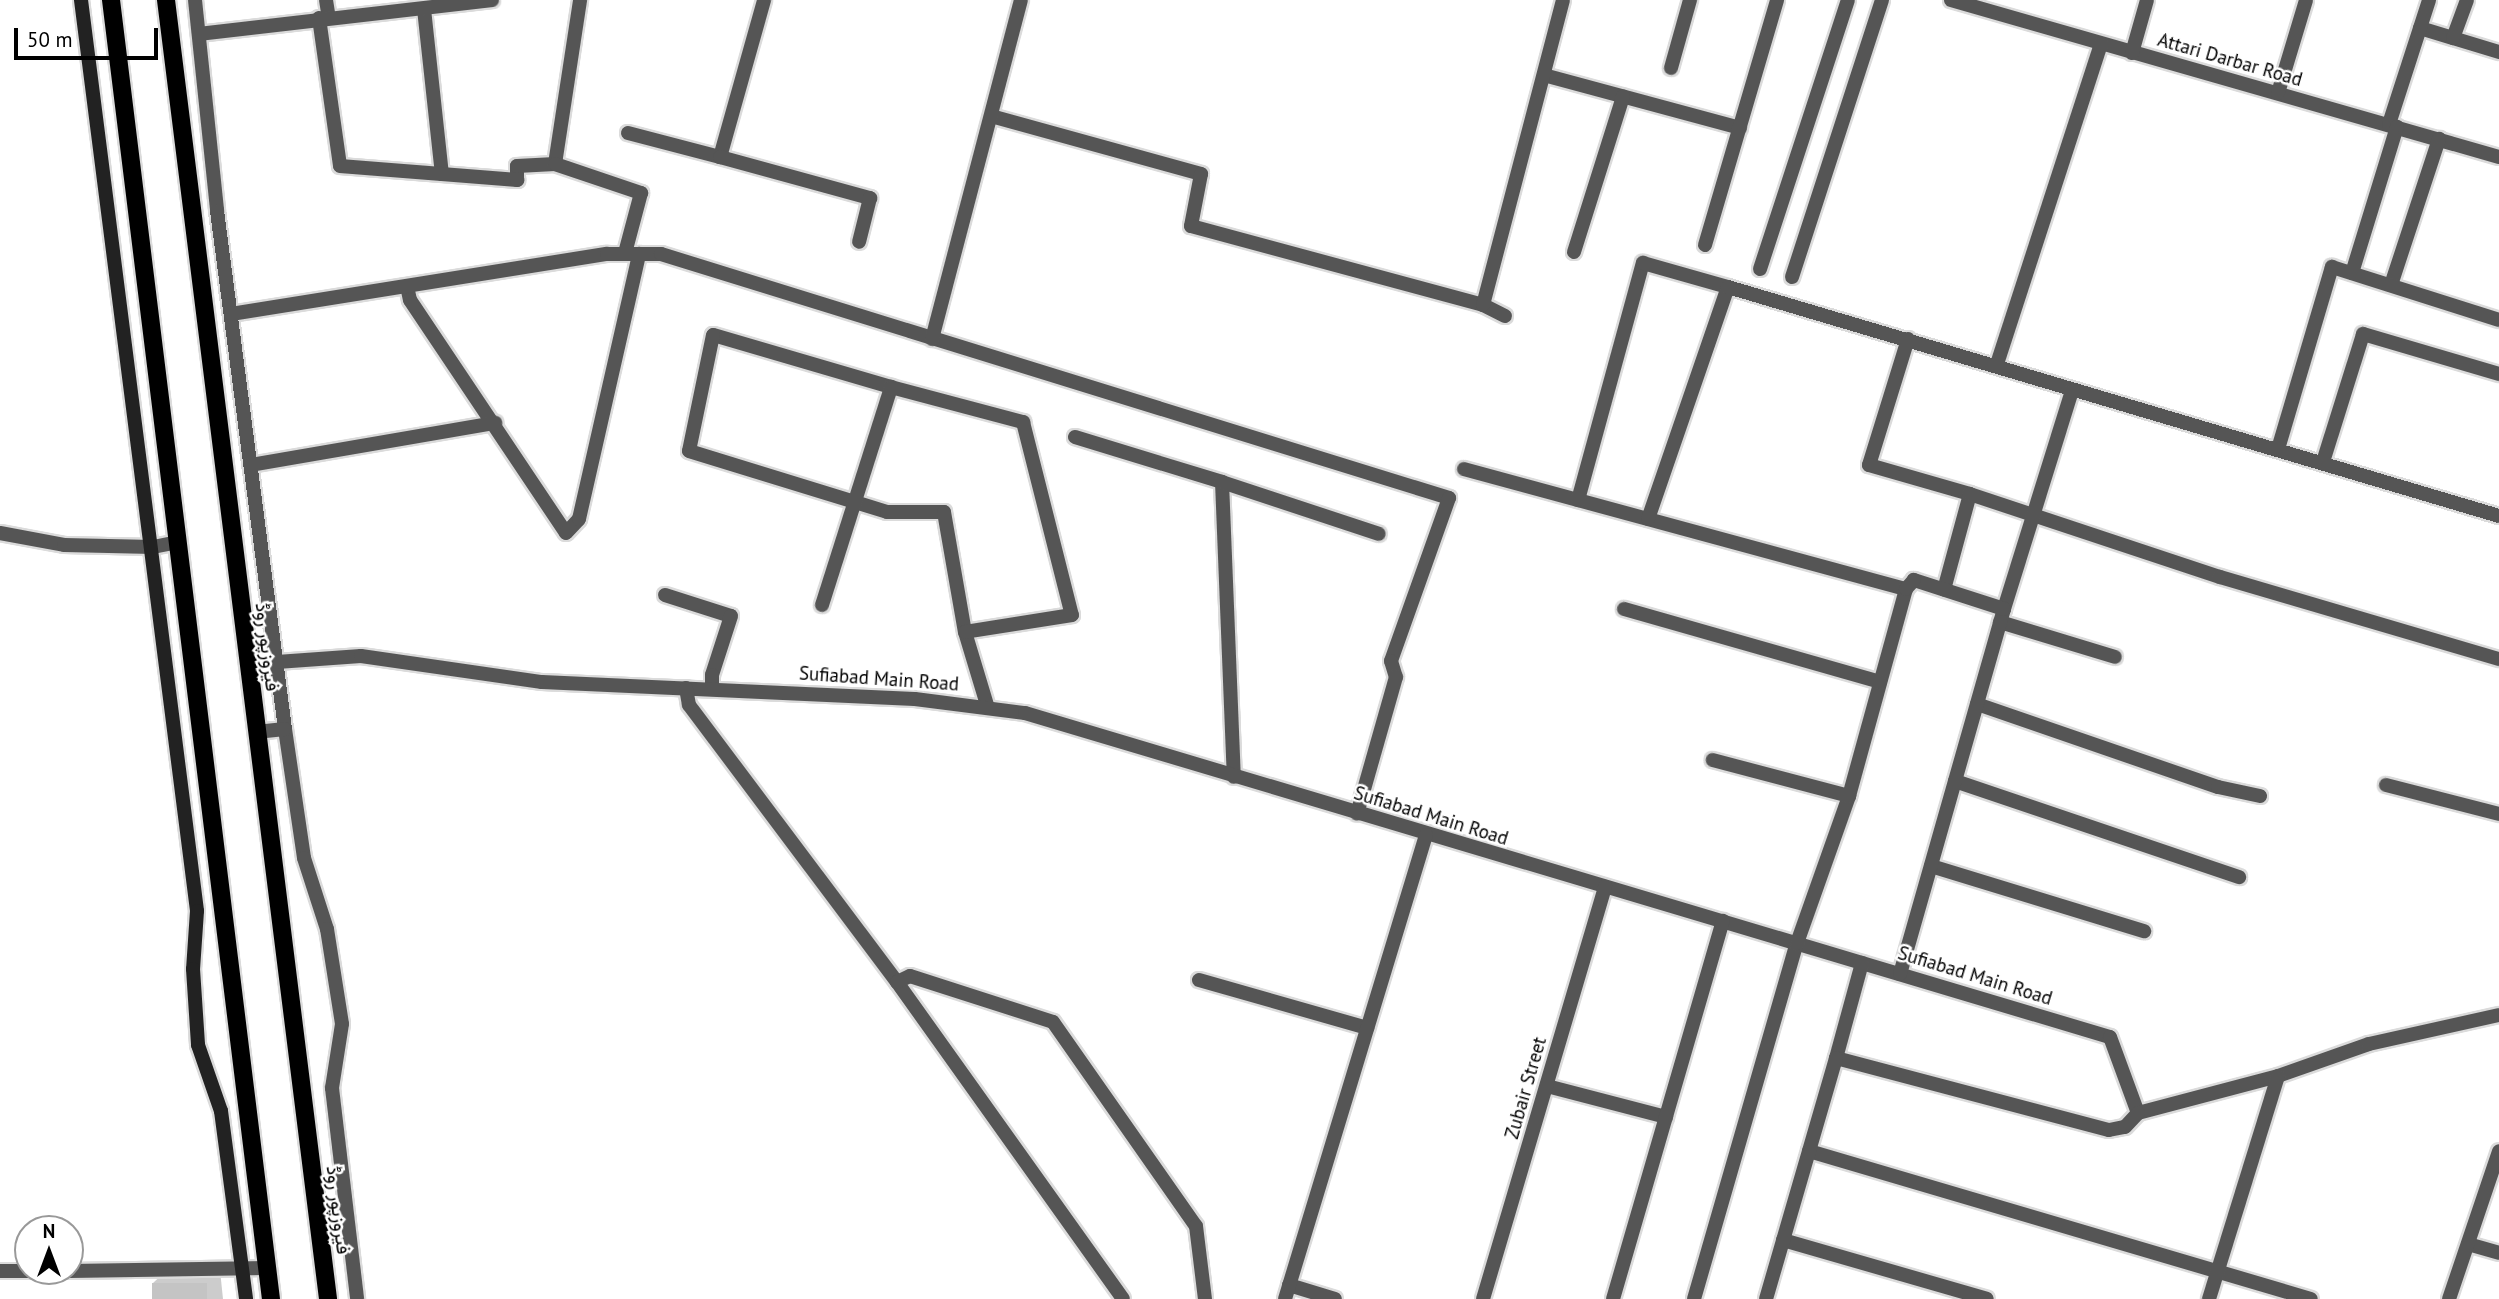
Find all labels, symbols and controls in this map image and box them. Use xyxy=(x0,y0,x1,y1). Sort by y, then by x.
scale bar xyxy=(18,14,161,58)
text: 50 m xyxy=(27,26,73,53)
street label: Attari Darbar Road xyxy=(2155,28,2305,92)
street label: فیروزپور روڈ xyxy=(250,601,284,693)
street label: Sufiabad Main Road xyxy=(798,662,960,696)
street label: Sufiabad Main Road xyxy=(1351,782,1511,850)
street label: Sufiabad Main Road xyxy=(1895,942,2055,1010)
street label: Zubair Street xyxy=(1501,1034,1551,1142)
street label: فیروزپور روڈ xyxy=(321,1164,355,1256)
north arrow xyxy=(14,1215,84,1285)
text: N xyxy=(43,1219,55,1243)

